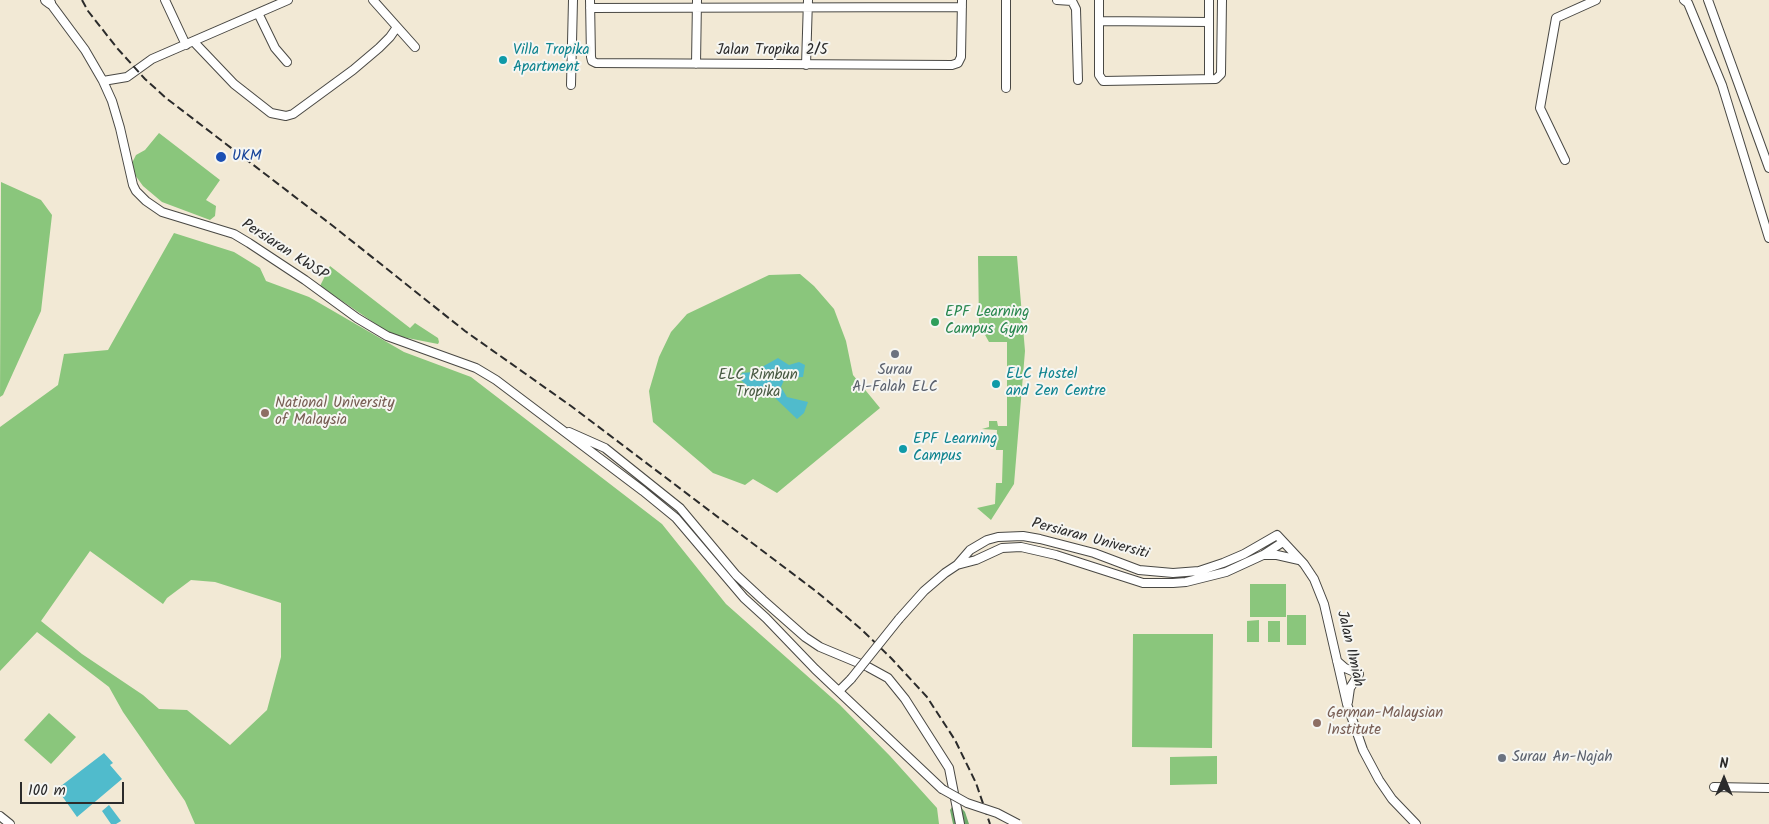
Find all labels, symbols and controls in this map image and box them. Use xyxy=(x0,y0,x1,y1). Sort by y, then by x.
place label: Villa Tropika Apartment xyxy=(513,42,590,77)
street label: Jalan Tropika 2/5 xyxy=(716,42,828,60)
marker: Villa Tropika Apartment xyxy=(497,54,509,66)
place label: UKM xyxy=(232,148,262,166)
marker: UKM xyxy=(214,150,228,164)
street label: Persiaran KWSP xyxy=(237,216,331,286)
place label: EPF Learning Campus Gym xyxy=(945,304,1029,339)
marker: EPF Learning Campus Gym xyxy=(929,316,941,328)
marker: Surau Al-Falah ELC xyxy=(889,348,901,360)
place label: Surau Al-Falah ELC xyxy=(852,362,938,397)
place label: ELC Hostel and Zen Centre xyxy=(1006,366,1106,401)
park label: ELC Rimbun Tropika xyxy=(718,367,798,402)
marker: ELC Hostel and Zen Centre xyxy=(990,378,1002,390)
place label: National University of Malaysia xyxy=(275,395,394,430)
marker: National University of Malaysia xyxy=(259,407,271,419)
place label: EPF Learning Campus xyxy=(913,431,997,466)
marker: EPF Learning Campus xyxy=(897,443,909,455)
street label: Persiaran Universiti xyxy=(1029,516,1151,564)
street label: Jalan Ilmiah xyxy=(1331,609,1367,689)
place label: German-Malaysian Institute xyxy=(1327,705,1443,740)
marker: German-Malaysian Institute xyxy=(1311,717,1323,729)
place label: Surau An-Najah xyxy=(1512,749,1612,767)
marker: Surau An-Najah xyxy=(1496,752,1508,764)
text: N xyxy=(1720,753,1728,775)
north arrow xyxy=(1699,754,1749,804)
scale bar xyxy=(22,772,126,804)
text: 100 m xyxy=(28,779,66,803)

